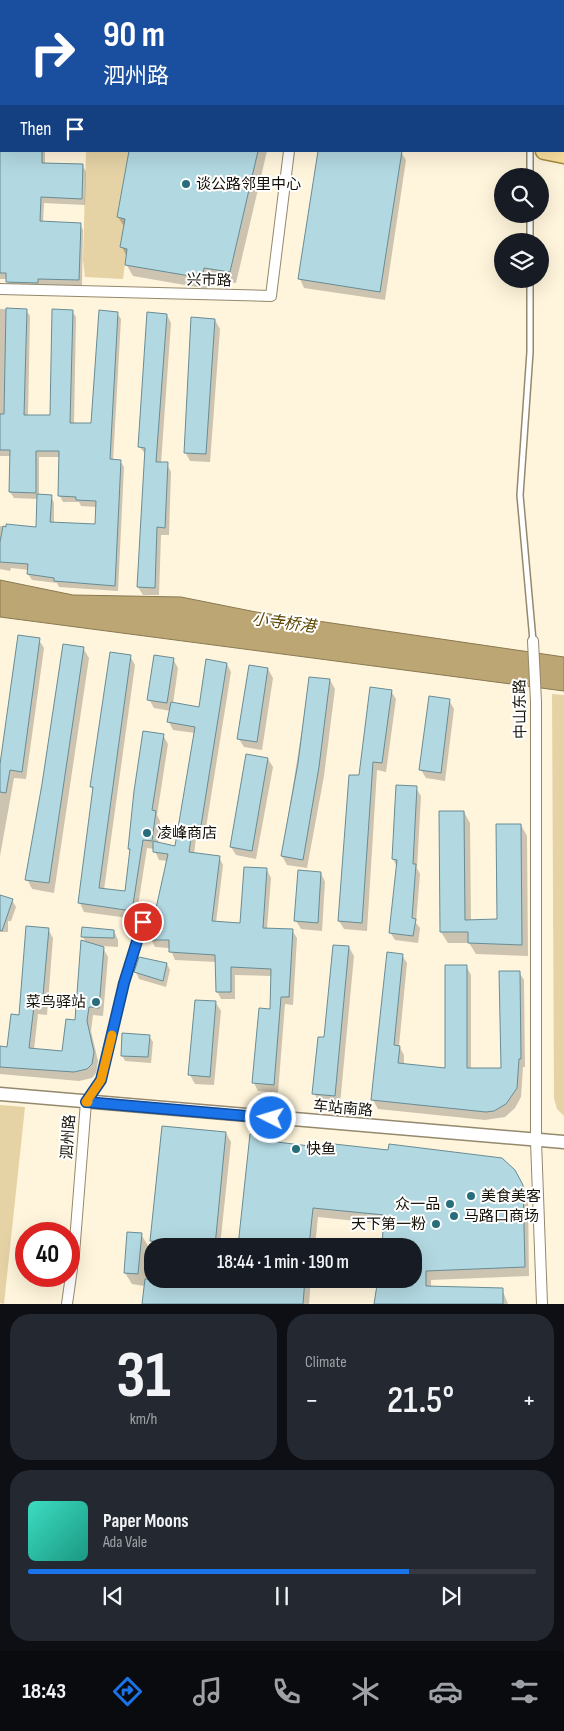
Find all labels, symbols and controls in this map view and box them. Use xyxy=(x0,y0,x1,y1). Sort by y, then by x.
text: 90 m xyxy=(103,14,165,57)
icon: right xyxy=(20,20,85,85)
text: 泗州路 xyxy=(103,63,169,90)
icon: arrive xyxy=(61,115,89,143)
text: Then xyxy=(20,118,51,141)
map controls xyxy=(494,168,549,288)
button: search xyxy=(494,168,549,223)
place label: 谈公路邻里中心 xyxy=(196,175,301,194)
marker: 谈公路邻里中心 xyxy=(180,178,192,190)
button: layers xyxy=(494,233,549,288)
street label: 兴市路 xyxy=(186,271,232,290)
water label: 小寺桥港 xyxy=(251,610,319,637)
street label: 中山东路 xyxy=(510,679,531,739)
place label: 凌峰商店 xyxy=(157,824,217,843)
marker: 凌峰商店 xyxy=(141,827,153,839)
pin xyxy=(122,901,164,943)
icon: arrive xyxy=(129,908,157,936)
place label: 菜鸟驿站 xyxy=(26,993,86,1012)
marker: 菜鸟驿站 xyxy=(90,996,102,1008)
position arrow xyxy=(244,1091,296,1143)
street label: 车站南路 xyxy=(312,1096,374,1121)
street label: 泗州路 xyxy=(57,1114,80,1160)
place label: 快鱼 xyxy=(306,1140,336,1159)
marker: 快鱼 xyxy=(290,1143,302,1155)
place label: 美食美客 xyxy=(481,1187,541,1206)
marker: 美食美客 xyxy=(465,1190,477,1202)
place label: 众一品 xyxy=(395,1195,440,1214)
marker: 众一品 xyxy=(444,1198,456,1210)
place label: 马路口商场 xyxy=(464,1207,539,1226)
marker: 马路口商场 xyxy=(448,1210,460,1222)
place label: 天下第一粉 xyxy=(351,1215,426,1234)
marker: 天下第一粉 xyxy=(430,1218,442,1230)
speed limit sign: 40 xyxy=(15,1222,80,1287)
text: 18:44 · 1 min · 190 m xyxy=(217,1251,349,1274)
text: 31 xyxy=(116,1338,171,1416)
text: Climate xyxy=(305,1353,347,1372)
text: 21.5° xyxy=(387,1378,454,1423)
text: − xyxy=(305,1384,319,1417)
text: + xyxy=(522,1384,536,1417)
text: km/h xyxy=(130,1410,157,1429)
text: Paper Moons xyxy=(103,1510,189,1533)
text: Ada Vale xyxy=(103,1533,147,1552)
icon: previous xyxy=(99,1582,127,1610)
icon: pause xyxy=(268,1582,296,1610)
icon: next xyxy=(437,1582,465,1610)
icon: directions xyxy=(110,1674,145,1709)
icon: music xyxy=(190,1674,225,1709)
icon: phone xyxy=(269,1674,304,1709)
icon: climate xyxy=(348,1674,383,1709)
icon: car xyxy=(428,1674,463,1709)
icon: filters xyxy=(507,1674,542,1709)
text: 18:43 xyxy=(22,1678,66,1705)

